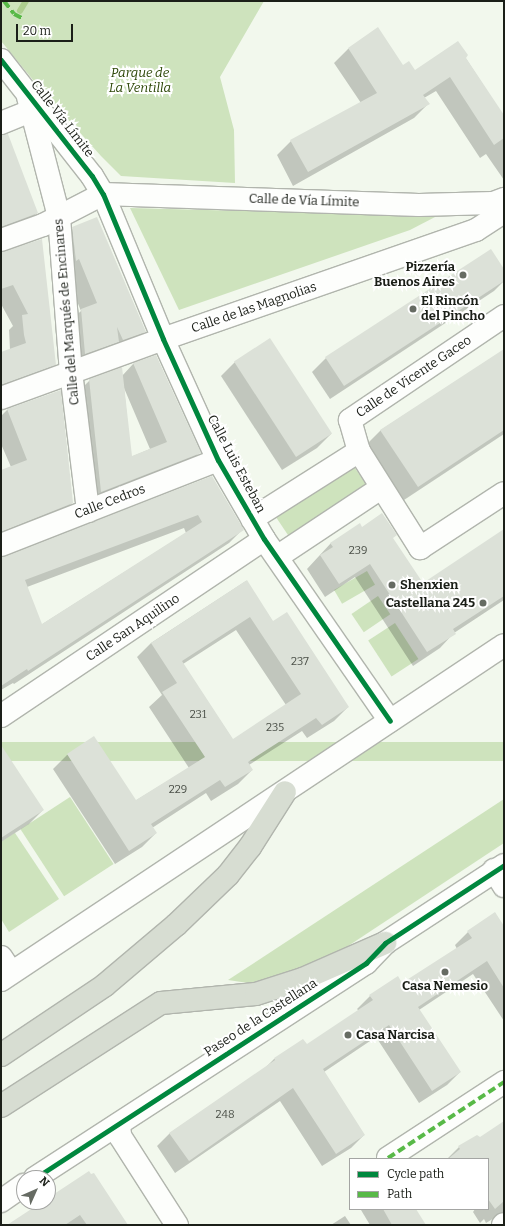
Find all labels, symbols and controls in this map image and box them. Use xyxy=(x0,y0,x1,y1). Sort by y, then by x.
scale bar xyxy=(18,16,75,42)
text: 20 m xyxy=(23,24,51,38)
park label: Parque de La Ventilla xyxy=(109,66,171,97)
street label: Calle Vía Límite xyxy=(27,77,97,161)
street label: Calle de Vía Límite xyxy=(248,191,360,211)
street label: Calle del Marqués de Encinares xyxy=(51,218,83,406)
place label: Pizzería Buenos Aires xyxy=(374,260,455,291)
marker: Pizzería Buenos Aires xyxy=(458,270,468,280)
street label: Calle de las Magnolias xyxy=(189,279,319,337)
place label: El Rincón del Pincho xyxy=(421,294,485,325)
marker: El Rincón del Pincho xyxy=(408,304,418,314)
street label: Calle de Vicente Gaceo xyxy=(353,333,475,421)
street label: Calle Luis Esteban xyxy=(204,412,268,516)
street label: Calle Cedros xyxy=(72,481,148,523)
house number: 239 xyxy=(349,544,367,558)
place label: Shenxien xyxy=(400,577,458,593)
marker: Shenxien xyxy=(387,580,397,590)
street label: Calle San Aquilino xyxy=(83,591,183,665)
place label: Castellana 245 xyxy=(386,595,475,611)
marker: Castellana 245 xyxy=(478,598,488,608)
house number: 237 xyxy=(291,655,309,669)
house number: 231 xyxy=(190,708,206,722)
house number: 235 xyxy=(266,721,284,735)
house number: 229 xyxy=(169,783,187,797)
marker: Casa Nemesio xyxy=(440,967,450,977)
street label: Paseo de la Castellana xyxy=(202,976,320,1060)
place label: Casa Nemesio xyxy=(402,978,488,994)
place label: Casa Narcisa xyxy=(356,1027,435,1043)
marker: Casa Narcisa xyxy=(343,1030,353,1040)
house number: 248 xyxy=(215,1108,235,1122)
legend xyxy=(349,1158,489,1210)
text: Cycle path xyxy=(387,1167,444,1181)
north arrow xyxy=(16,1170,56,1210)
text: N xyxy=(37,1174,52,1189)
text: Path xyxy=(387,1187,412,1201)

